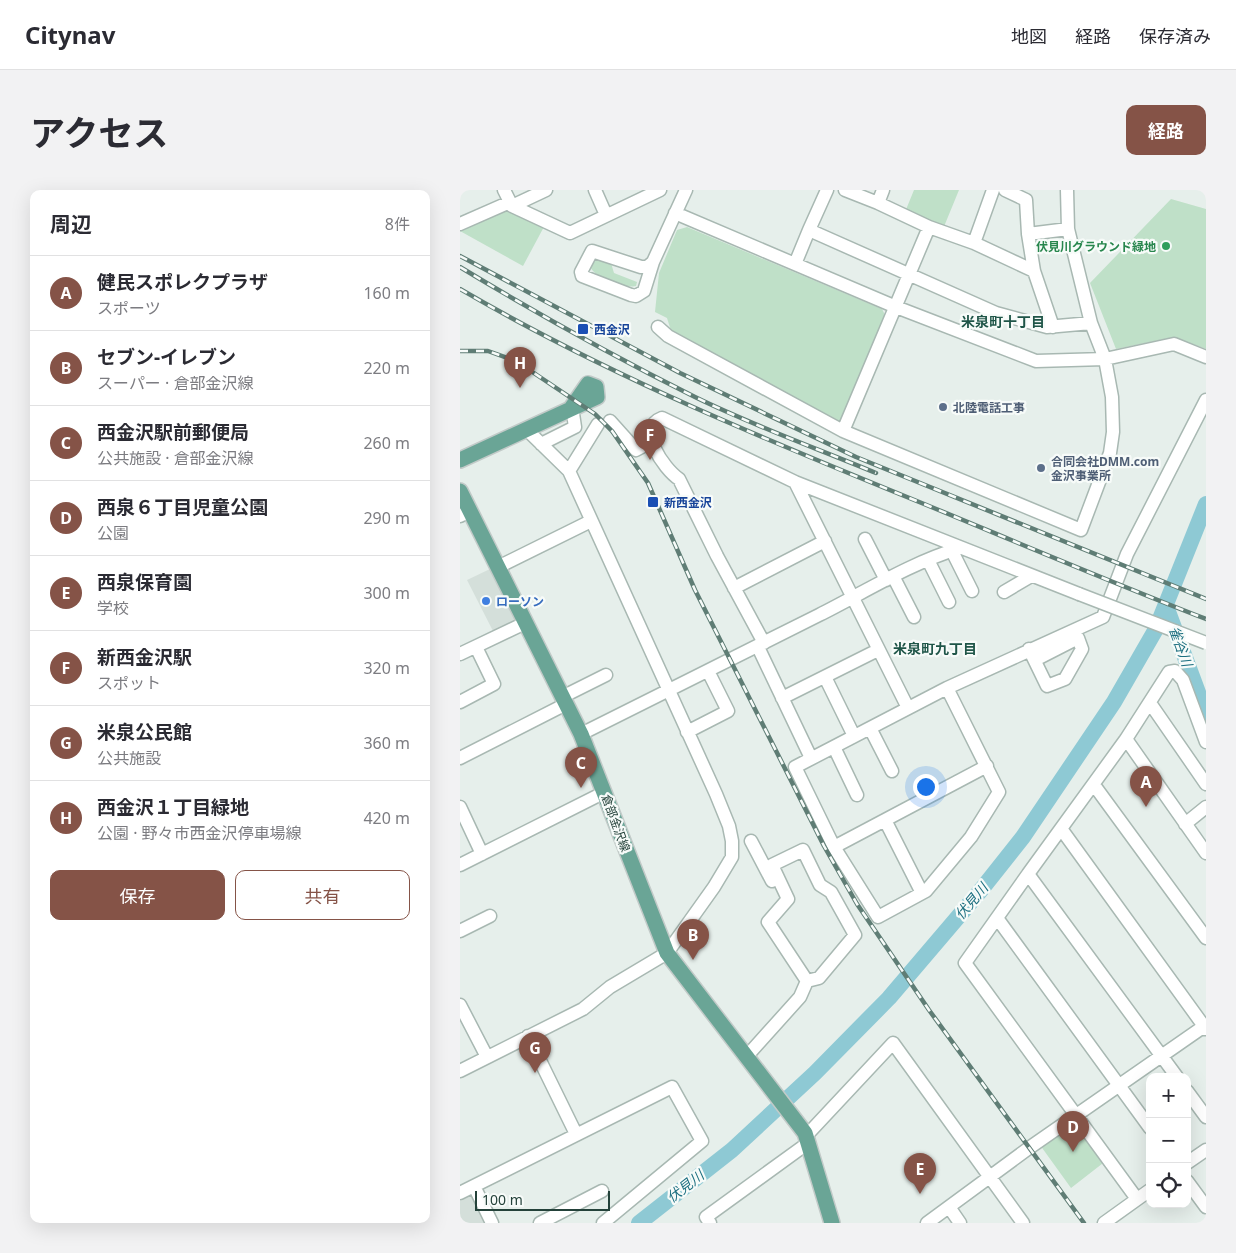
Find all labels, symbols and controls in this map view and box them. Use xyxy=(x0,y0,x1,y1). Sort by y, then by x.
text: Citynav xyxy=(25,18,115,51)
text: 地図 xyxy=(1011,24,1047,48)
text: 経路 xyxy=(1075,24,1111,48)
text: 保存済み xyxy=(1139,24,1211,48)
button: 経路 xyxy=(1126,105,1206,155)
text: アクセス xyxy=(30,109,168,156)
text: 周辺 xyxy=(50,210,92,238)
text: 8件 xyxy=(385,213,410,235)
place label: 伏見川グラウンド緑地 xyxy=(1036,238,1156,255)
marker: 伏見川グラウンド緑地 xyxy=(1160,240,1172,252)
text: 健民スポレクプラザ xyxy=(97,269,268,295)
text: A xyxy=(60,282,72,304)
text: 160 m xyxy=(363,282,410,304)
text: スポーツ xyxy=(97,297,161,319)
district label: 米泉町十丁目 xyxy=(961,312,1045,331)
place label: 西金沢 xyxy=(594,321,630,338)
marker: 西金沢 xyxy=(576,322,590,336)
text: セブン-イレブン xyxy=(97,344,236,370)
pin: H xyxy=(504,347,536,388)
text: B xyxy=(61,357,71,379)
text: 220 m xyxy=(363,357,410,379)
text: スーパー · 倉部金沢線 xyxy=(97,372,253,394)
place label: 北陸電話工事 xyxy=(953,399,1025,416)
marker: 北陸電話工事 xyxy=(937,401,949,413)
text: 西金沢駅前郵便局 xyxy=(97,419,249,445)
pin: F xyxy=(634,419,666,460)
text: C xyxy=(61,432,71,454)
text: 260 m xyxy=(363,432,410,454)
text: 公共施設 · 倉部金沢線 xyxy=(97,447,254,469)
place label: 合同会社DMM.com 金沢事業所 xyxy=(1051,453,1159,484)
marker: 合同会社DMM.com 金沢事業所 xyxy=(1035,462,1047,474)
text: 西泉６丁目児童公園 xyxy=(97,494,268,520)
place label: 新西金沢 xyxy=(664,494,712,511)
marker: 新西金沢 xyxy=(646,495,660,509)
text: D xyxy=(60,507,72,529)
text: 290 m xyxy=(363,507,410,529)
text: 公園 xyxy=(97,522,129,544)
text: 西泉保育園 xyxy=(97,569,192,595)
text: E xyxy=(62,582,70,604)
text: 300 m xyxy=(363,582,410,604)
place label: ローソン xyxy=(496,593,544,610)
marker: ローソン xyxy=(480,595,492,607)
text: 学校 xyxy=(97,597,129,619)
water label: 雀谷川 xyxy=(1165,623,1198,671)
district label: 米泉町九丁目 xyxy=(893,639,977,658)
text: 新西金沢駅 xyxy=(97,644,192,670)
text: F xyxy=(62,657,70,679)
text: 320 m xyxy=(363,657,410,679)
text: スポット xyxy=(97,672,161,694)
text: 米泉公民館 xyxy=(97,719,192,745)
text: G xyxy=(60,732,72,754)
text: 360 m xyxy=(363,732,410,754)
text: 公共施設 xyxy=(97,747,161,769)
pin: C xyxy=(565,747,597,788)
pin: A xyxy=(1130,766,1162,807)
your location xyxy=(913,774,939,800)
street label: 倉部金沢線 xyxy=(598,792,634,854)
text: 西金沢１丁目緑地 xyxy=(97,794,249,820)
text: H xyxy=(60,807,72,829)
text: 420 m xyxy=(363,807,410,829)
text: 公園 · 野々市西金沢停車場線 xyxy=(97,822,302,844)
button: 保存 xyxy=(50,870,225,920)
button: 共有 xyxy=(235,870,410,920)
water label: 伏見川 xyxy=(950,877,993,923)
pin: B xyxy=(677,919,709,960)
pin: G xyxy=(519,1032,551,1073)
map controls xyxy=(1146,1073,1191,1208)
button: + xyxy=(1146,1073,1191,1118)
pin: D xyxy=(1057,1111,1089,1152)
button: − xyxy=(1146,1118,1191,1163)
pin: E xyxy=(904,1153,936,1194)
button: locate xyxy=(1146,1163,1191,1208)
water label: 伏見川 xyxy=(663,1164,709,1206)
scale bar xyxy=(475,1188,610,1211)
text: 100 m xyxy=(482,1190,523,1209)

